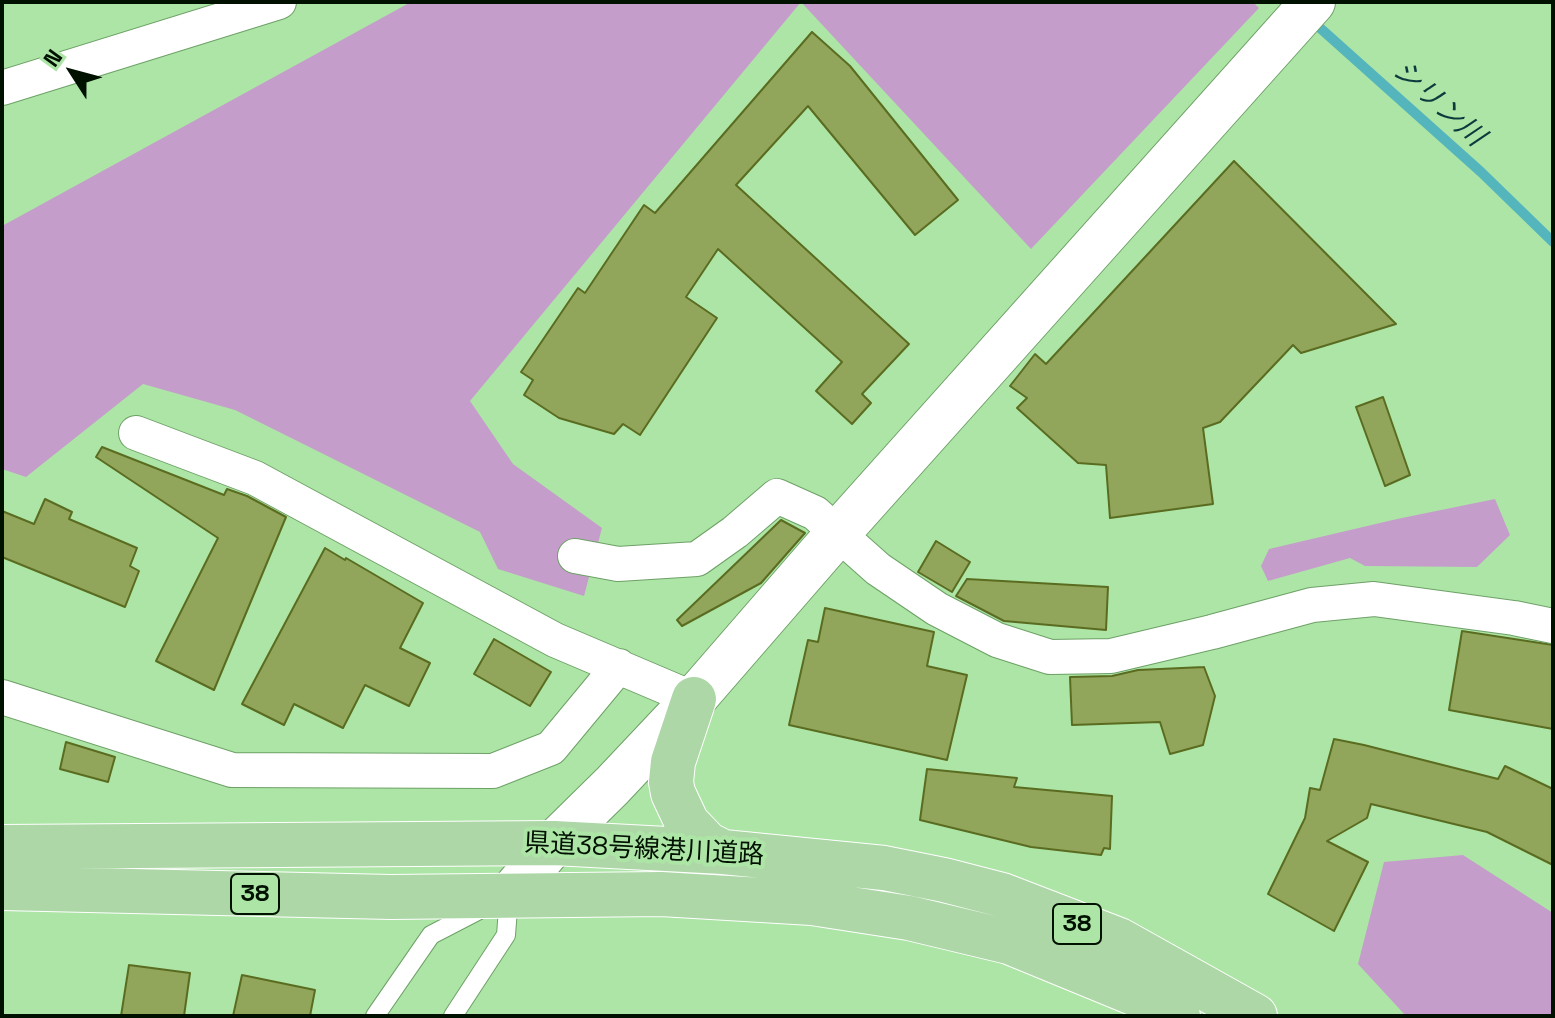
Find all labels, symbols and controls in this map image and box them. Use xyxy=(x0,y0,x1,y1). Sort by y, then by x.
north arrow xyxy=(32,32,112,112)
text: N xyxy=(37,44,68,72)
water label: シリン川 xyxy=(1385,54,1491,154)
street label: 県道38号線港川道路 xyxy=(523,828,765,872)
road number: 38 xyxy=(231,874,279,914)
road number: 38 xyxy=(1053,904,1101,944)

